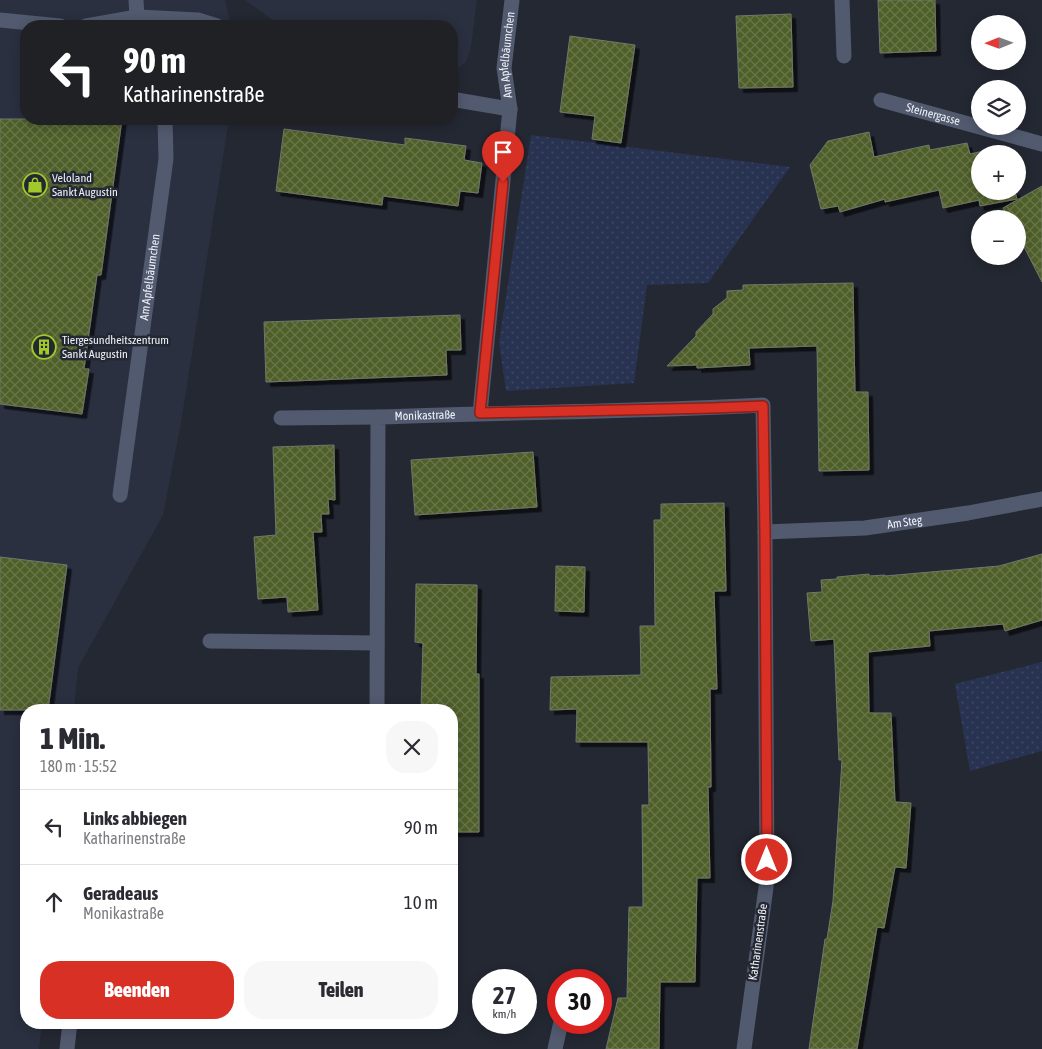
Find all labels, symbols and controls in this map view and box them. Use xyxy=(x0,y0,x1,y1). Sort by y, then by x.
street label: Am Apfelbäumchen xyxy=(497,11,518,99)
north arrow xyxy=(971,15,1026,70)
map controls xyxy=(971,15,1026,265)
icon: left xyxy=(40,40,105,105)
text: 90 m xyxy=(123,40,186,80)
button: layers xyxy=(971,80,1026,135)
text: Katharinenstraße xyxy=(123,81,264,107)
street label: Steinergasse xyxy=(904,100,962,128)
pin xyxy=(482,131,524,182)
icon: arrive xyxy=(489,138,517,166)
button: + xyxy=(971,145,1026,200)
place label: Veloland Sankt Augustin xyxy=(52,171,118,199)
shop icon: Veloland Sankt Augustin xyxy=(22,172,48,198)
button: − xyxy=(971,210,1026,265)
street label: Am Apfelbäumchen xyxy=(137,233,163,321)
place label: Tiergesundheitszentrum Sankt Augustin xyxy=(62,333,169,361)
building icon: Tiergesundheitszentrum Sankt Augustin xyxy=(31,334,57,360)
street label: Monikastraße xyxy=(394,407,456,423)
street label: Am Steg xyxy=(886,513,924,532)
text: 1 Min. xyxy=(40,721,105,755)
button: close xyxy=(386,721,438,773)
text: 180 m · 15:52 xyxy=(40,757,117,775)
text: Links abbiegen xyxy=(83,807,187,829)
icon: left xyxy=(40,813,68,841)
text: 90 m xyxy=(404,816,438,838)
text: Katharinenstraße xyxy=(83,829,186,847)
position arrow xyxy=(740,833,792,885)
text: Geradeaus xyxy=(83,882,158,904)
icon: ahead xyxy=(40,888,68,916)
text: 10 m xyxy=(404,891,438,913)
street label: Katharinenstraße xyxy=(746,903,770,981)
text: Monikastraße xyxy=(83,904,164,922)
button: Beenden xyxy=(40,961,234,1019)
button: Teilen xyxy=(244,961,438,1019)
speed limit sign: 30 xyxy=(547,969,612,1034)
text: 27 xyxy=(493,981,516,1009)
text: km/h xyxy=(493,1007,516,1021)

